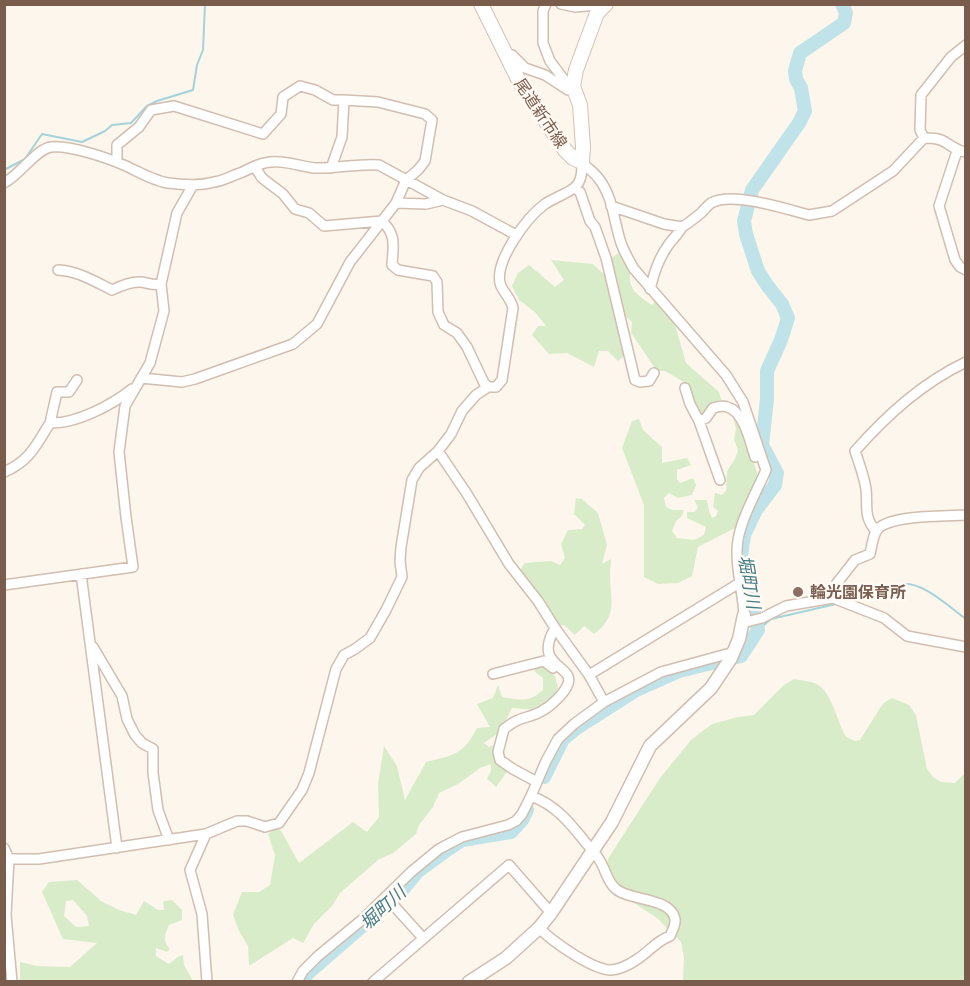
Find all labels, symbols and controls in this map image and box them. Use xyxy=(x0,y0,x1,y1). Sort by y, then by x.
street label: 尾道新市線 xyxy=(511,74,572,151)
water label: 堀町川 xyxy=(734,553,766,612)
place label: 輪光園保育所 xyxy=(810,582,906,601)
marker: 輪光園保育所 xyxy=(791,585,805,599)
water label: 堀町川 xyxy=(355,879,411,934)

